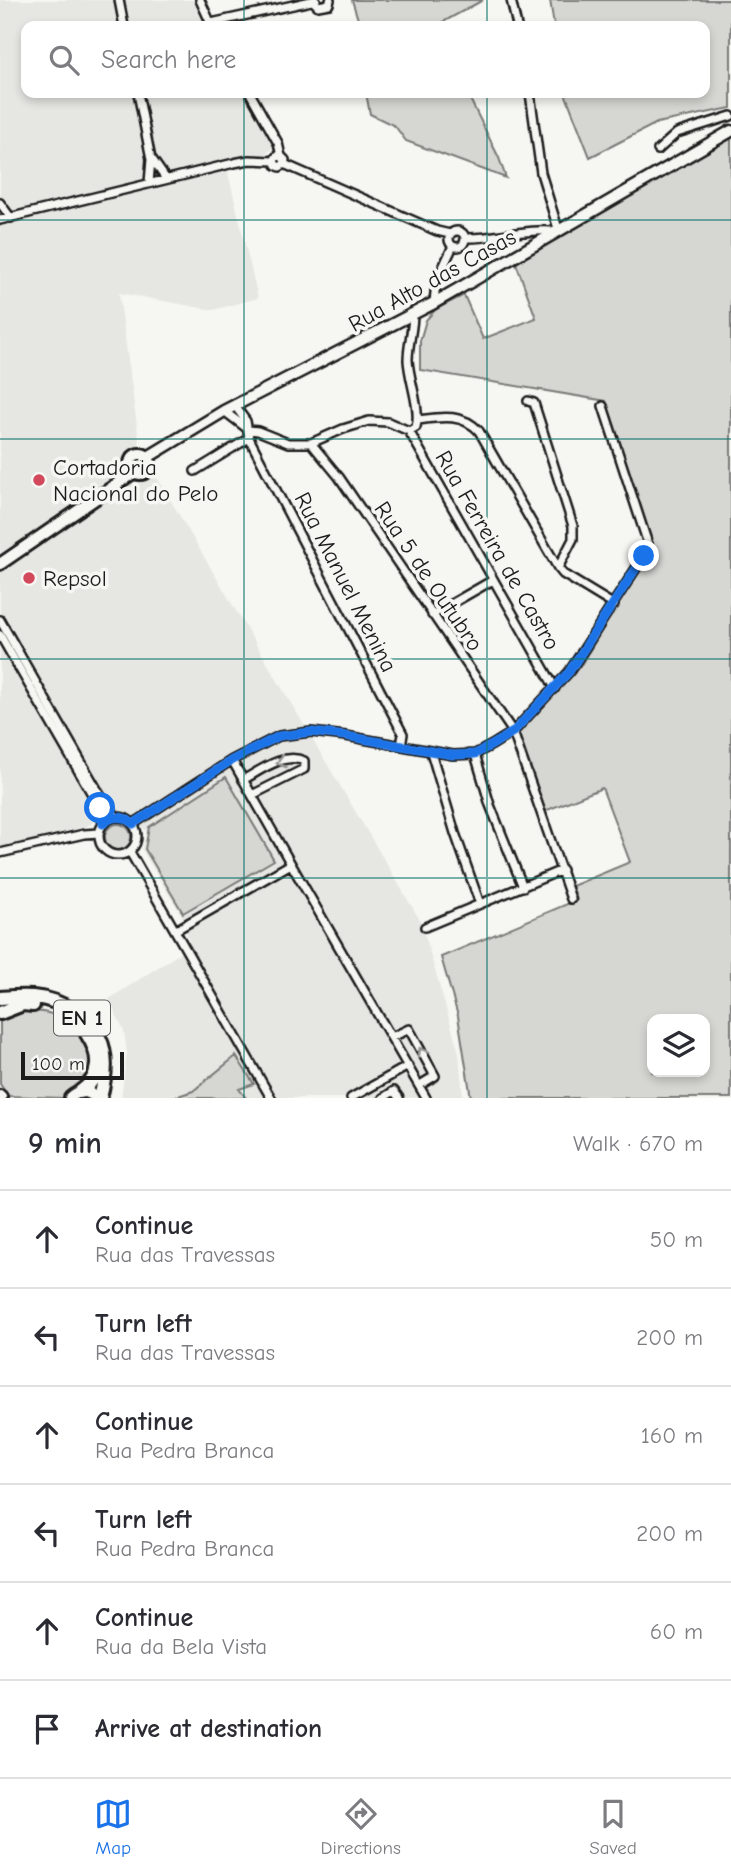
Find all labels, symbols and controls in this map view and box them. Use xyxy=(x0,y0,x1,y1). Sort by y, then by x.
search box xyxy=(21,21,710,98)
icon: search xyxy=(45,41,83,79)
text: Search here xyxy=(101,45,236,75)
street label: Rua Alto das Casas xyxy=(344,223,521,338)
street label: Rua Ferreira de Castro xyxy=(429,446,566,655)
place label: Cortadoria Nacional do Pelo xyxy=(53,454,218,507)
marker: Cortadoria Nacional do Pelo xyxy=(31,472,47,488)
street label: Rua Manuel Menina xyxy=(289,488,403,677)
street label: Rua 5 de Outubro xyxy=(369,496,489,656)
route end xyxy=(628,540,659,571)
place label: Repsol xyxy=(43,565,107,592)
marker: Repsol xyxy=(21,570,37,586)
one-way arrow xyxy=(276,754,288,768)
route start xyxy=(84,792,115,823)
road number: EN 1 xyxy=(54,1000,110,1036)
map controls xyxy=(647,1014,710,1077)
button: layers xyxy=(647,1014,710,1077)
one-way arrow xyxy=(417,1047,430,1060)
scale bar xyxy=(21,1049,124,1081)
text: 100 m xyxy=(32,1053,85,1075)
text: 9 min xyxy=(28,1126,102,1161)
text: Walk · 670 m xyxy=(573,1130,703,1157)
text: Continue xyxy=(95,1211,193,1241)
icon: ahead xyxy=(28,1220,66,1258)
text: 50 m xyxy=(650,1226,703,1253)
text: Rua das Travessas xyxy=(95,1241,275,1268)
text: Turn left xyxy=(95,1309,192,1339)
icon: left xyxy=(28,1318,66,1356)
text: 200 m xyxy=(636,1324,703,1351)
text: Rua das Travessas xyxy=(95,1339,275,1366)
text: Continue xyxy=(95,1407,193,1437)
icon: ahead xyxy=(28,1416,66,1454)
text: 160 m xyxy=(641,1422,703,1449)
text: Rua Pedra Branca xyxy=(95,1437,274,1464)
text: Turn left xyxy=(95,1505,192,1535)
icon: left xyxy=(28,1514,66,1552)
text: 200 m xyxy=(636,1520,703,1547)
text: Rua Pedra Branca xyxy=(95,1535,274,1562)
text: Continue xyxy=(95,1603,193,1633)
icon: ahead xyxy=(28,1612,66,1650)
text: 60 m xyxy=(650,1618,703,1645)
text: Rua da Bela Vista xyxy=(95,1633,267,1660)
icon: arrive xyxy=(28,1710,66,1748)
text: Arrive at destination xyxy=(95,1714,322,1744)
tab: Map xyxy=(94,1795,132,1859)
tab: Directions xyxy=(321,1795,401,1859)
tab: Saved xyxy=(589,1795,637,1859)

